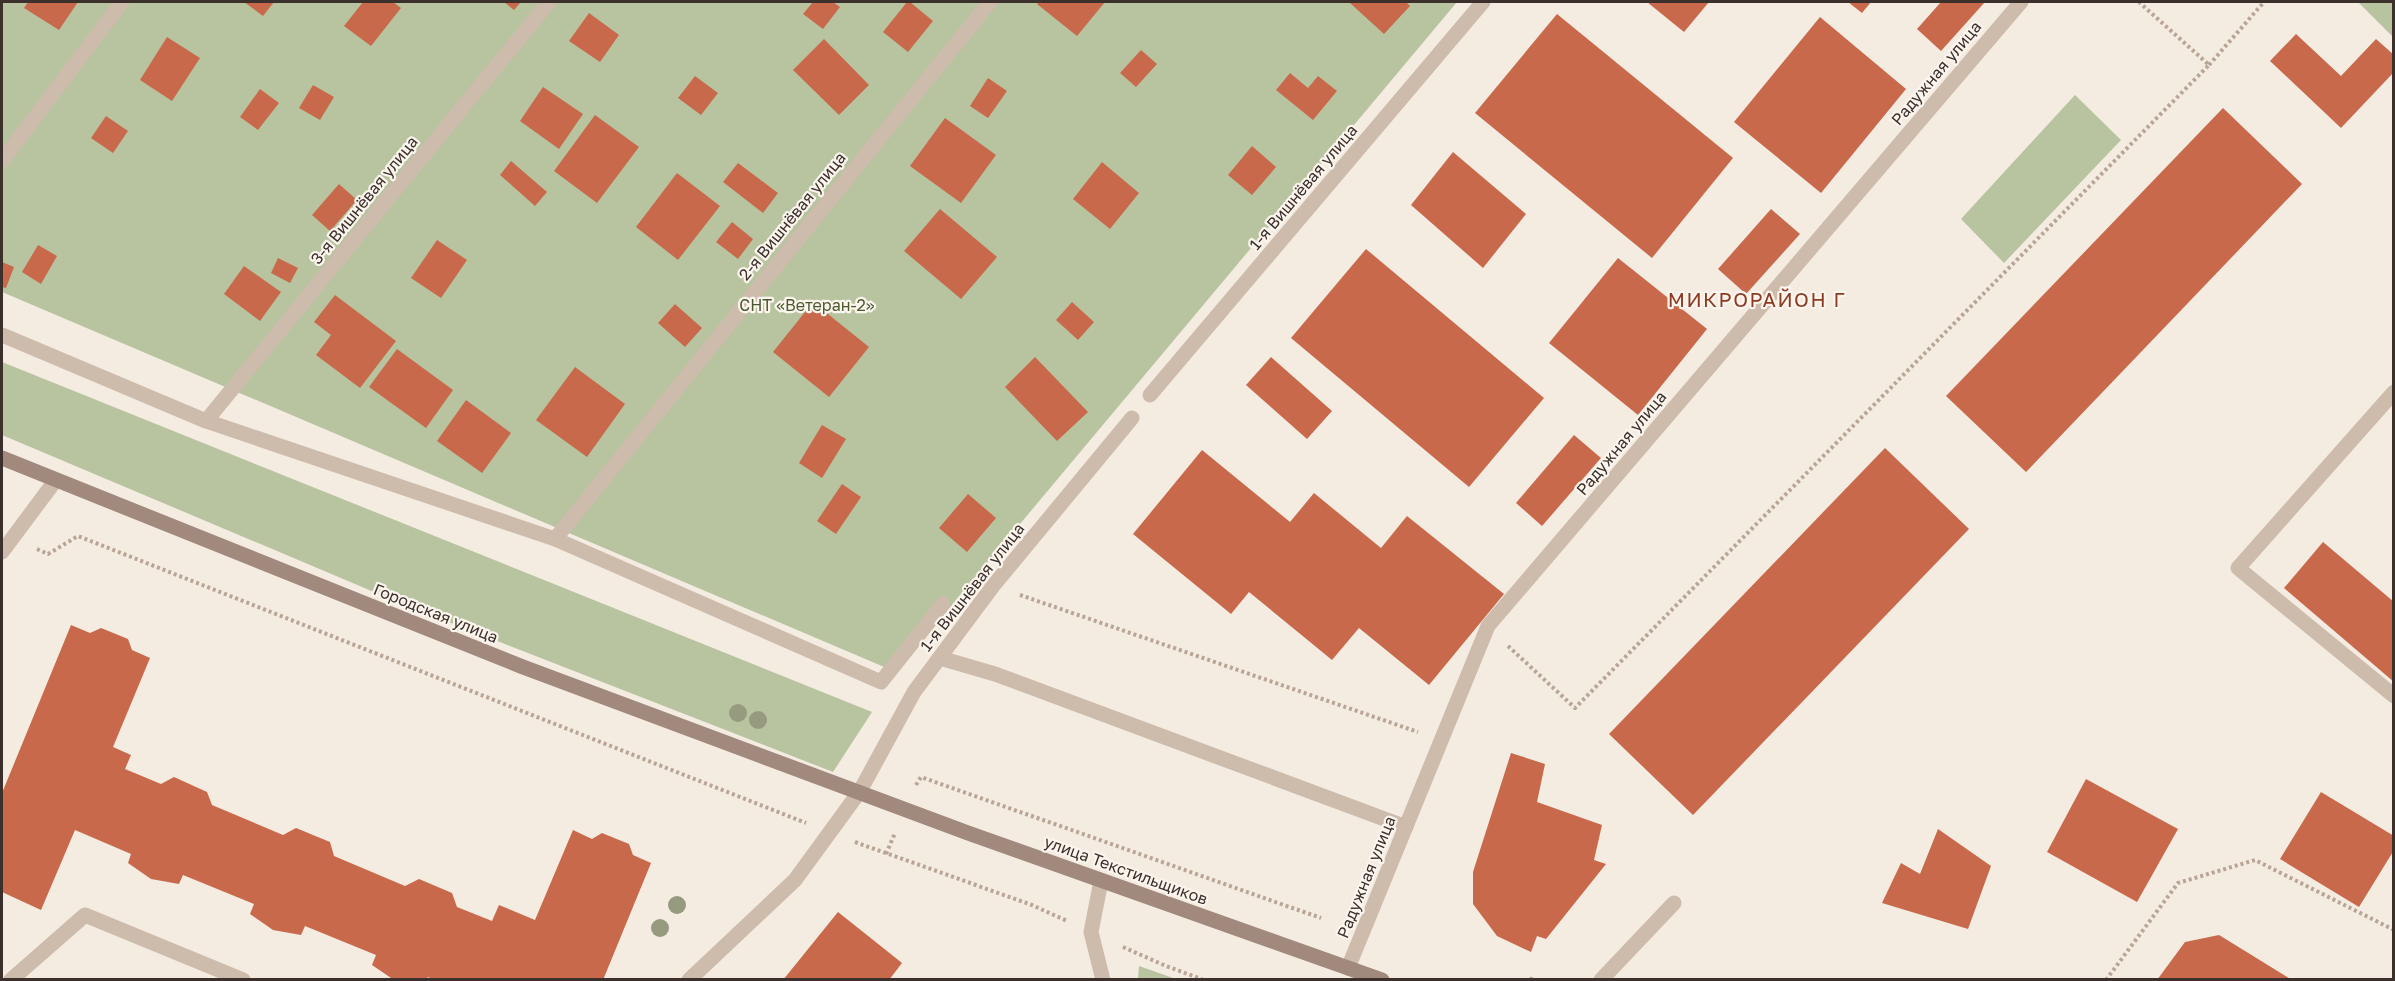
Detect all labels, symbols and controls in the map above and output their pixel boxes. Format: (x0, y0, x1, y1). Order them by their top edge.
street label: Радужная улица (1887, 17, 1985, 129)
street label: 1-я Вишнёвая улица (1245, 120, 1361, 254)
street label: 3-я Вишнёвая улица (306, 132, 422, 268)
street label: 2-я Вишнёвая улица (734, 148, 850, 284)
district label: МИКРОРАЙОН Г (1668, 287, 1846, 311)
park label: СНТ «Ветеран-2» (739, 295, 875, 315)
street label: Радужная улица (1572, 387, 1670, 499)
street label: 1-я Вишнёвая улица (916, 519, 1028, 655)
street label: Городская улица (371, 579, 501, 647)
street label: Радужная улица (1332, 813, 1400, 941)
street label: улица Текстильщиков (1042, 831, 1210, 909)

